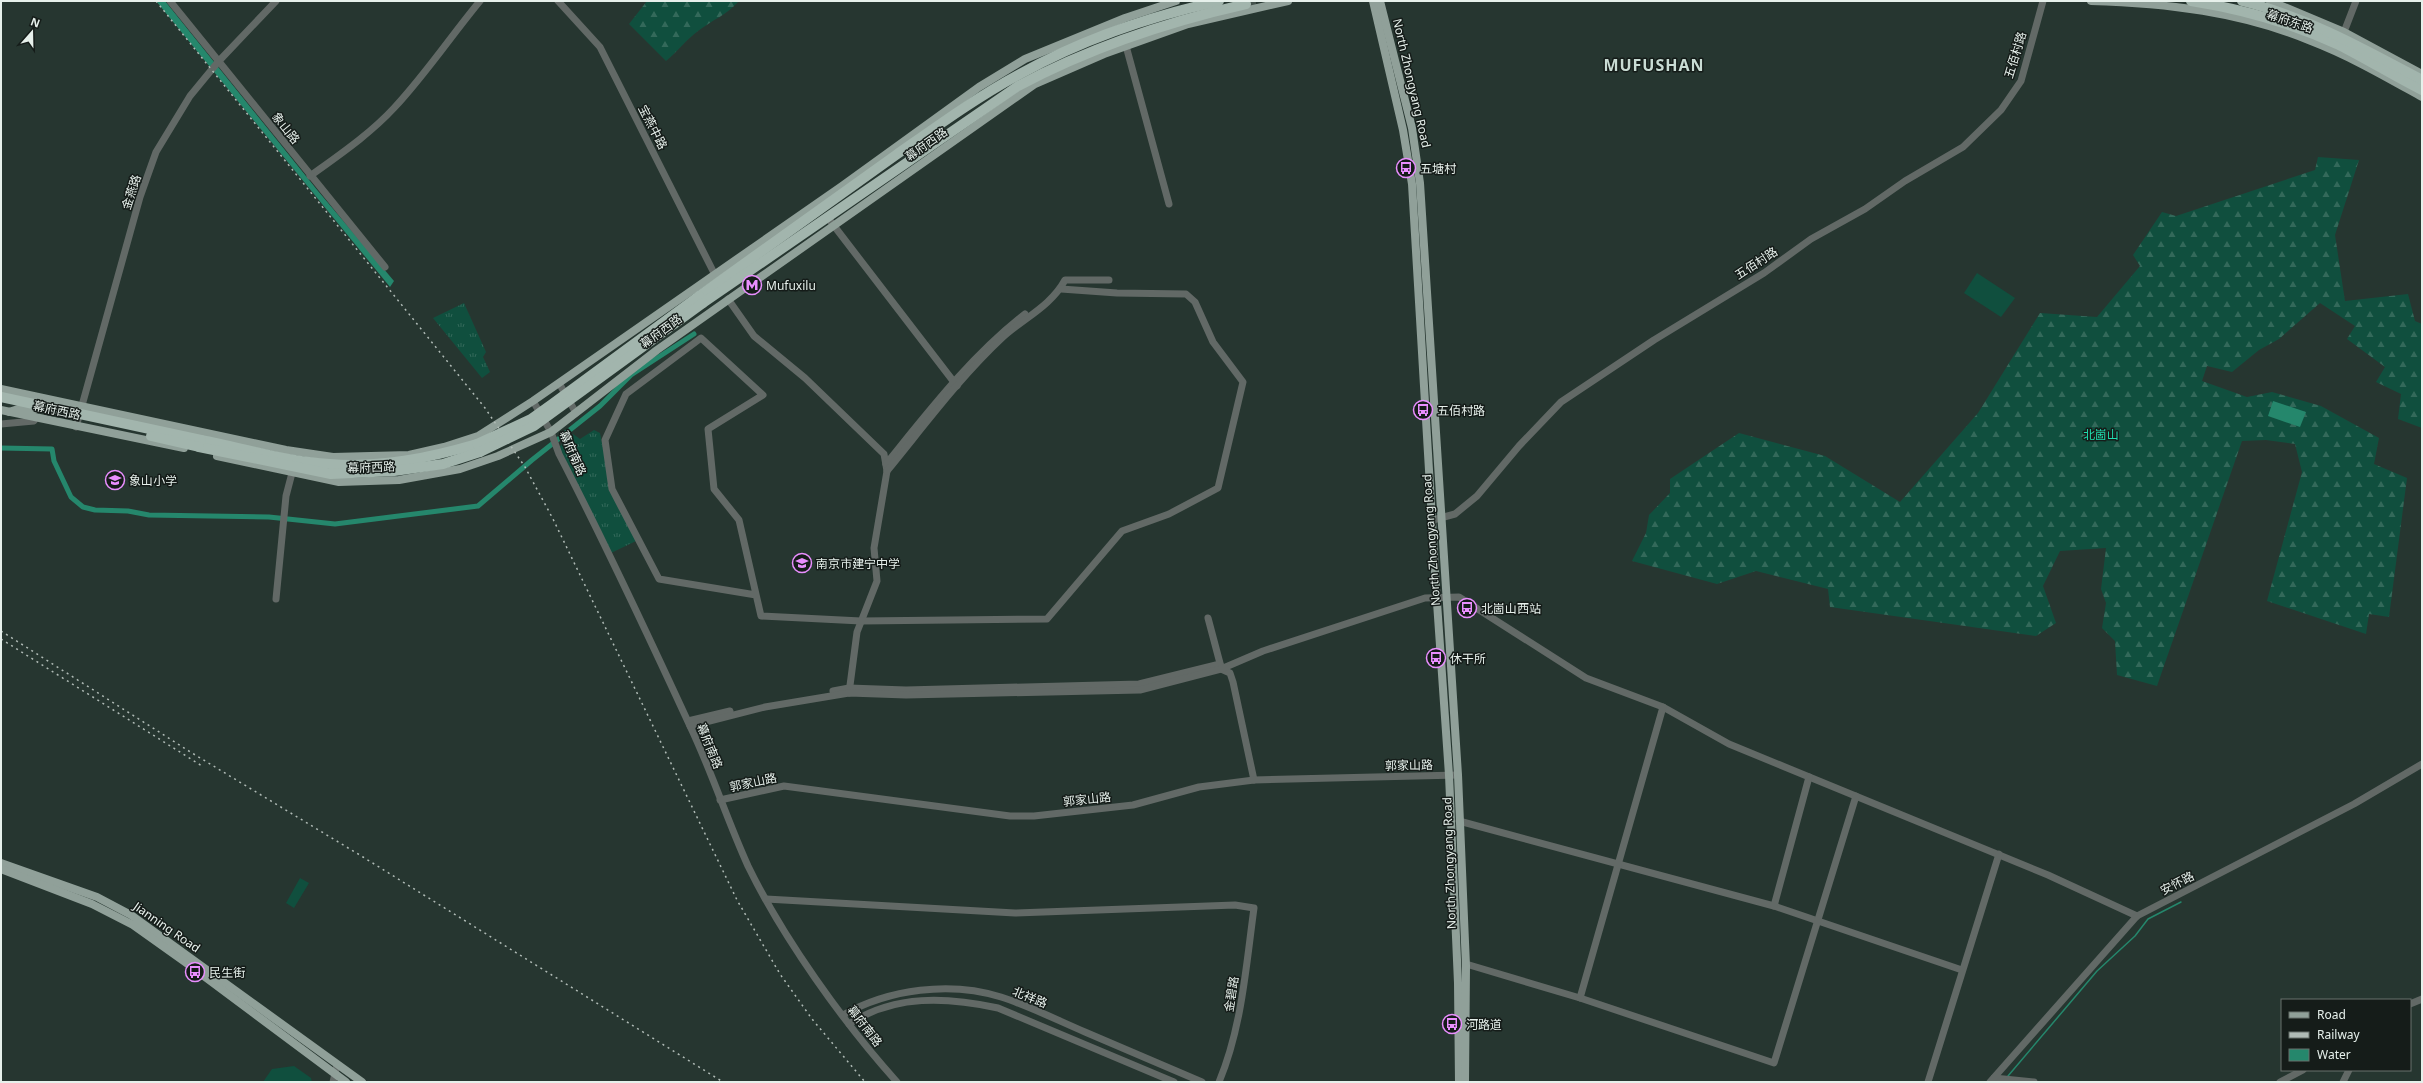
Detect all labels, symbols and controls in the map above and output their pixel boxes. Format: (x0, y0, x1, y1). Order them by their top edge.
street label: 幕府东路 (2265, 5, 2315, 37)
north arrow (12, 12, 52, 52)
text: N (29, 14, 42, 31)
street label: North Zhongyang Road (1389, 17, 1435, 149)
street label: 五佰村路 (2000, 30, 2030, 80)
district label: MUFUSHAN (1603, 54, 1705, 76)
street label: 宝燕中路 (635, 102, 671, 152)
street label: 象山路 (268, 109, 304, 147)
street label: 幕府西路 (901, 123, 951, 165)
bus stop icon: 五塘村 (1395, 157, 1417, 179)
place label: 五塘村 (1420, 160, 1457, 177)
street label: 金燕路 (117, 172, 145, 212)
street label: 五佰村路 (1731, 243, 1781, 283)
metro station icon: Mufuxilu (741, 274, 763, 296)
place label: Mufuxilu (766, 277, 816, 294)
street label: 幕府西路 (637, 310, 685, 352)
street label: 幕府西路 (32, 397, 82, 423)
bus stop icon: 五佰村路 (1412, 399, 1434, 421)
place label: 五佰村路 (1437, 402, 1485, 419)
park label: 北崮山 (2083, 426, 2119, 443)
street label: 幕府南路 (555, 428, 591, 478)
street label: 幕府西路 (347, 458, 395, 476)
school or university icon: 象山小学 (104, 469, 126, 491)
place label: 象山小学 (129, 472, 177, 489)
street label: North Zhongyang Road (1418, 473, 1444, 607)
school or university icon: 南京市建宁中学 (791, 552, 813, 574)
place label: 南京市建宁中学 (816, 555, 900, 572)
bus stop icon: 北崮山西站 (1456, 597, 1478, 619)
place label: 北崮山西站 (1481, 600, 1541, 617)
bus stop icon: 休干所 (1425, 647, 1447, 669)
place label: 休干所 (1450, 650, 1486, 667)
street label: 幕府南路 (693, 721, 727, 771)
street label: 郭家山路 (1385, 756, 1433, 774)
street label: 郭家山路 (728, 769, 778, 795)
street label: 郭家山路 (1062, 788, 1112, 810)
street label: North Zhongyang Road (1438, 797, 1460, 929)
street label: 安怀路 (2157, 867, 2197, 899)
street label: Jianning Road (129, 897, 204, 956)
bus stop icon: 民生街 (184, 961, 206, 983)
place label: 民生街 (209, 964, 245, 981)
street label: 金碧路 (1220, 975, 1242, 1013)
street label: 北祥路 (1010, 982, 1050, 1012)
legend (2281, 999, 2411, 1071)
street label: 幕府南路 (844, 1002, 886, 1050)
text: Road (2317, 1006, 2346, 1023)
bus stop icon: 河路道 (1441, 1013, 1463, 1035)
place label: 河路道 (1466, 1016, 1502, 1033)
text: Railway (2317, 1026, 2361, 1043)
text: Water (2317, 1046, 2351, 1063)

